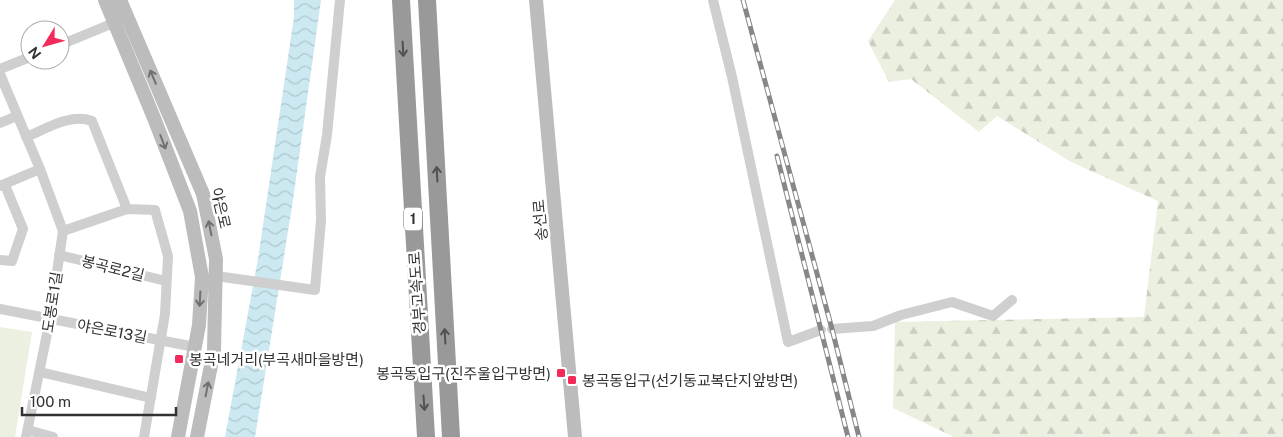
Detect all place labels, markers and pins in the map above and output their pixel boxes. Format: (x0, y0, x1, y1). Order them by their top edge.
place label: 봉곡네거리(부곡새마을방면) (189, 351, 364, 368)
marker: 봉곡네거리(부곡새마을방면) (173, 353, 185, 365)
place label: 봉곡동입구(진주울입구방면) (376, 365, 551, 382)
marker: 봉곡동입구(진주울입구방면) (555, 367, 567, 379)
place label: 봉곡동입구(선기동교복단지앞방면) (582, 372, 798, 389)
marker: 봉곡동입구(선기동교복단지앞방면) (566, 374, 578, 386)

